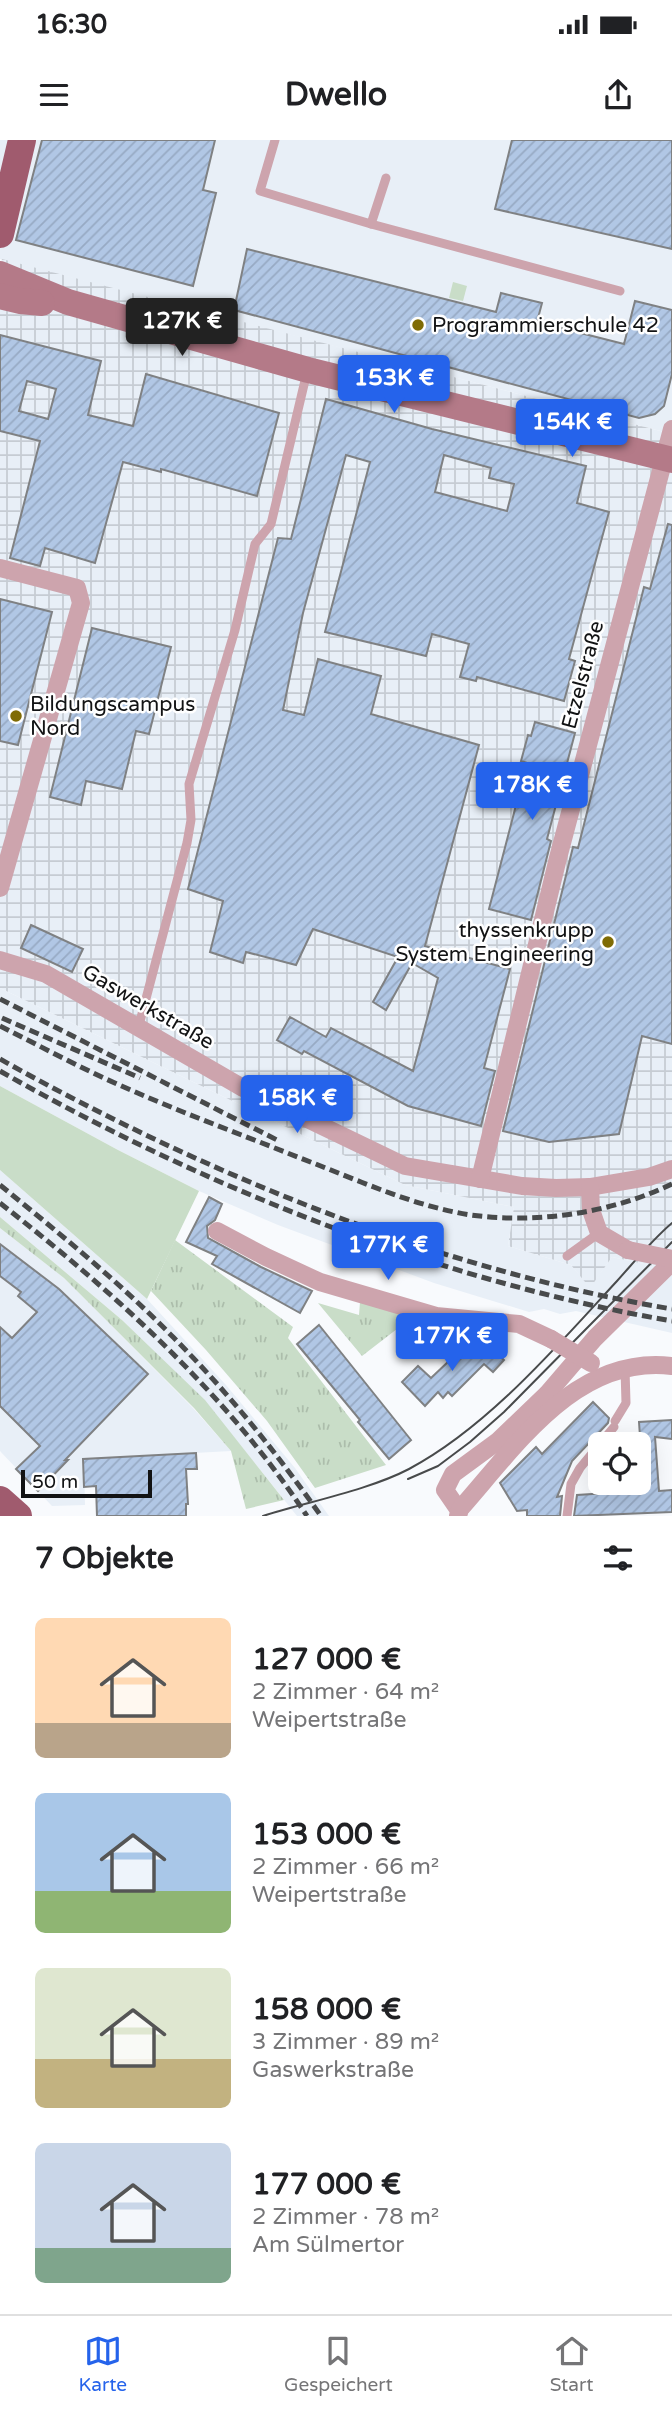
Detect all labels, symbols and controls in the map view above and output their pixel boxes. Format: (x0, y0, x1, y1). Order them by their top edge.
text: 16:30 (35, 9, 107, 40)
icon: menu (35, 76, 73, 114)
text: Dwello (285, 76, 387, 114)
icon: share (599, 76, 637, 114)
pin: 127K € (125, 298, 239, 358)
text: 127K € (142, 307, 222, 335)
place label: Programmierschule 42 (432, 313, 659, 338)
marker: Programmierschule 42 (410, 317, 426, 333)
pin: 153K € (337, 356, 451, 415)
text: 153K € (354, 364, 434, 392)
pin: 154K € (515, 400, 629, 459)
text: 154K € (532, 408, 612, 436)
street label: Etzelstraße (557, 618, 609, 732)
place label: Bildungscampus Nord (30, 692, 195, 741)
marker: Bildungscampus Nord (8, 708, 24, 724)
pin: 178K € (475, 762, 589, 822)
text: 178K € (492, 771, 572, 799)
place label: thyssenkrupp System Engineering (396, 918, 594, 967)
marker: thyssenkrupp System Engineering (600, 934, 616, 950)
street label: Gaswerkstraße (78, 959, 218, 1055)
pin: 158K € (240, 1076, 354, 1135)
text: 158K € (257, 1084, 337, 1112)
pin: 177K € (331, 1222, 445, 1282)
text: 177K € (348, 1231, 428, 1259)
pin: 177K € (395, 1314, 509, 1373)
text: 177K € (412, 1322, 492, 1350)
map controls (588, 1432, 651, 1495)
button: locate (588, 1432, 651, 1495)
scale bar (21, 1467, 152, 1499)
text: 50 m (32, 1471, 78, 1493)
icon: filters (599, 1539, 637, 1577)
text: 7 Objekte (35, 1540, 174, 1577)
text: 127 000 € (252, 1641, 401, 1678)
icon: home (91, 1646, 175, 1730)
text: 2 Zimmer · 64 m² (252, 1678, 439, 1706)
text: Weipertstraße (252, 1706, 407, 1734)
text: 153 000 € (252, 1816, 401, 1853)
icon: home (91, 1821, 175, 1905)
text: 2 Zimmer · 66 m² (252, 1853, 439, 1881)
text: Weipertstraße (252, 1881, 407, 1909)
text: 158 000 € (252, 1991, 401, 2028)
icon: home (91, 1996, 175, 2080)
text: 3 Zimmer · 89 m² (252, 2028, 439, 2056)
text: Gaswerkstraße (252, 2056, 414, 2084)
text: 177 000 € (252, 2166, 401, 2203)
icon: home (91, 2171, 175, 2255)
text: 2 Zimmer · 78 m² (252, 2203, 439, 2231)
text: Am Sülmertor (252, 2231, 404, 2259)
tab: Karte (78, 2332, 127, 2396)
tab: Gespeichert (284, 2332, 393, 2396)
tab: Start (550, 2332, 593, 2396)

